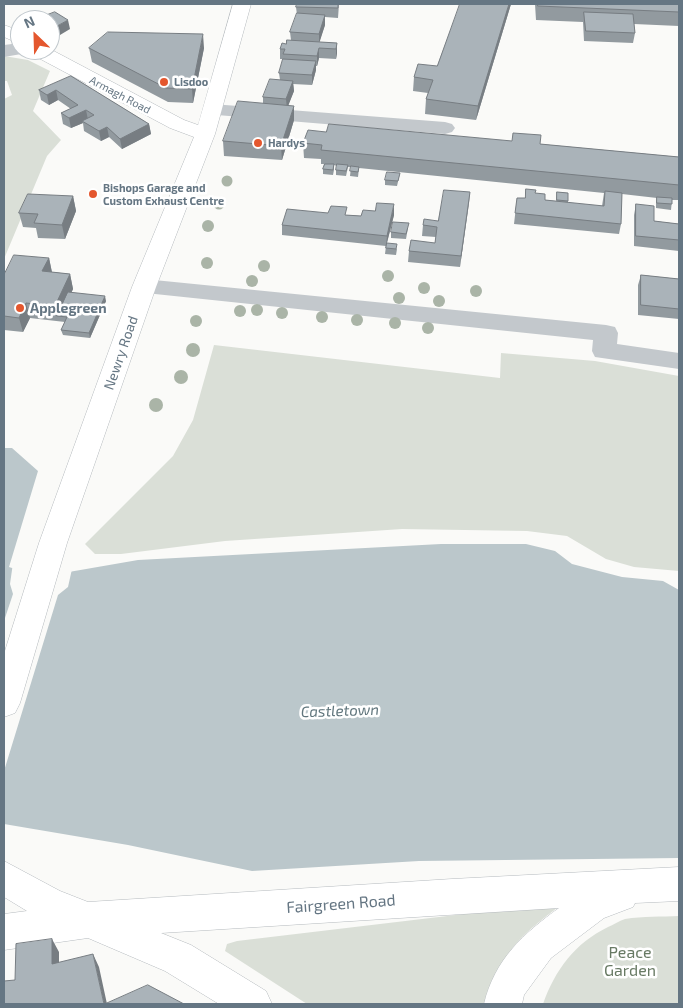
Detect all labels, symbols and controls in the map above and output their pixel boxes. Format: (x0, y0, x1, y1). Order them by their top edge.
north arrow (10, 10, 60, 60)
text: N (21, 12, 37, 32)
street label: Armagh Road (87, 73, 153, 117)
place label: Lisdoo (174, 75, 208, 89)
marker: Lisdoo (158, 76, 170, 88)
place label: Hardys (268, 136, 305, 150)
marker: Hardys (252, 137, 264, 149)
place label: Bishops Garage and Custom Exhaust Centre (103, 181, 224, 207)
marker: Bishops Garage and Custom Exhaust Centre (87, 188, 99, 200)
place label: Applegreen (30, 300, 107, 316)
marker: Applegreen (14, 302, 26, 314)
street label: Newry Road (100, 314, 142, 392)
water label: Castletown (301, 701, 379, 721)
street label: Fairgreen Road (286, 891, 396, 917)
park label: Peace Garden (604, 943, 656, 981)

